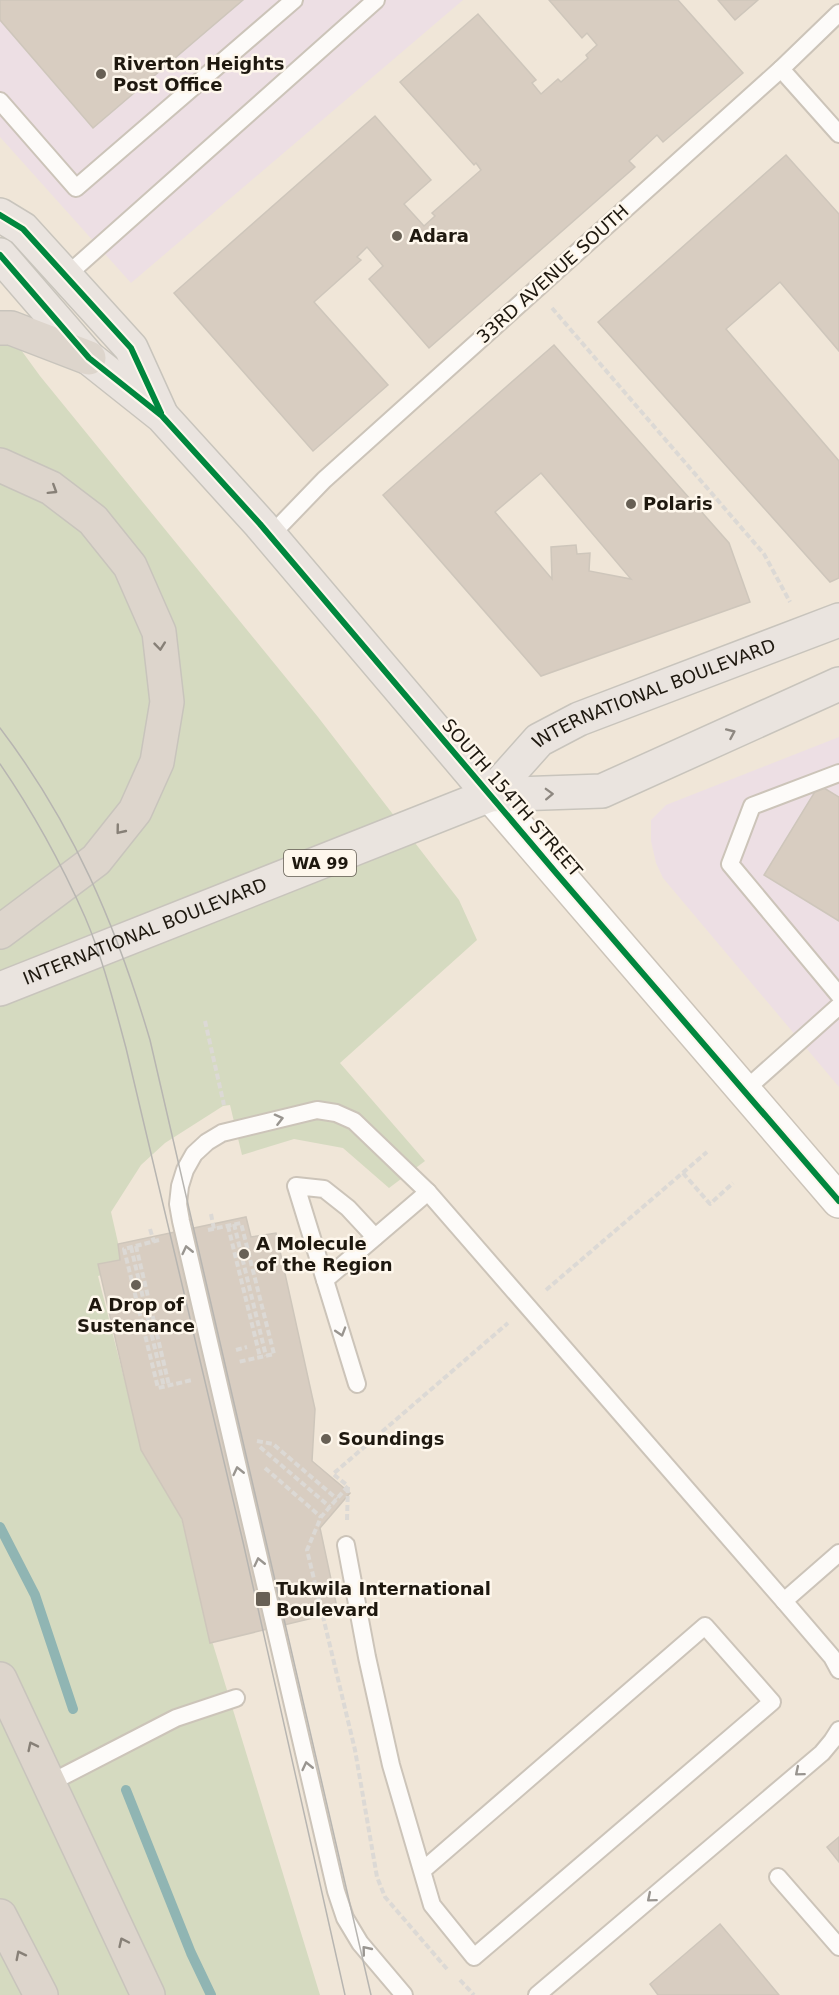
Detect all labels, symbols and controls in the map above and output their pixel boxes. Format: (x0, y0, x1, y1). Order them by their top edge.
place label: Riverton Heights Post Office (113, 53, 284, 95)
marker: Riverton Heights Post Office (94, 67, 108, 81)
street label: 33RD AVENUE SOUTH (472, 200, 633, 347)
place label: Adara (409, 225, 469, 246)
marker: Adara (390, 229, 404, 243)
one-way arrow (47, 483, 57, 495)
place label: Polaris (643, 493, 713, 514)
marker: Polaris (624, 497, 638, 511)
street label: INTERNATIONAL BOULEVARD (527, 634, 778, 751)
one-way arrow (153, 641, 166, 650)
street label: SOUTH 154TH STREET (438, 714, 587, 882)
one-way arrow (724, 728, 735, 740)
one-way arrow (544, 787, 553, 800)
one-way arrow (117, 823, 128, 834)
road number: WA 99 (284, 850, 356, 876)
street label: INTERNATIONAL BOULEVARD (20, 873, 270, 989)
one-way arrow (274, 1113, 284, 1126)
place label: A Molecule of the Region (256, 1233, 393, 1275)
one-way arrow (182, 1246, 195, 1256)
marker: A Molecule of the Region (237, 1247, 251, 1261)
marker: A Drop of Sustenance (129, 1278, 143, 1292)
place label: A Drop of Sustenance (77, 1294, 195, 1336)
one-way arrow (334, 1326, 346, 1337)
place label: Soundings (338, 1428, 444, 1449)
marker: Soundings (319, 1432, 333, 1446)
one-way arrow (233, 1466, 246, 1476)
one-way arrow (254, 1557, 267, 1567)
place label: Tukwila International Boulevard (276, 1578, 491, 1620)
marker: Tukwila International Boulevard (254, 1590, 272, 1608)
one-way arrow (28, 1742, 40, 1753)
one-way arrow (301, 1762, 314, 1772)
one-way arrow (795, 1765, 806, 1776)
one-way arrow (647, 1891, 658, 1902)
one-way arrow (119, 1937, 131, 1948)
one-way arrow (363, 1946, 374, 1957)
one-way arrow (16, 1951, 28, 1962)

